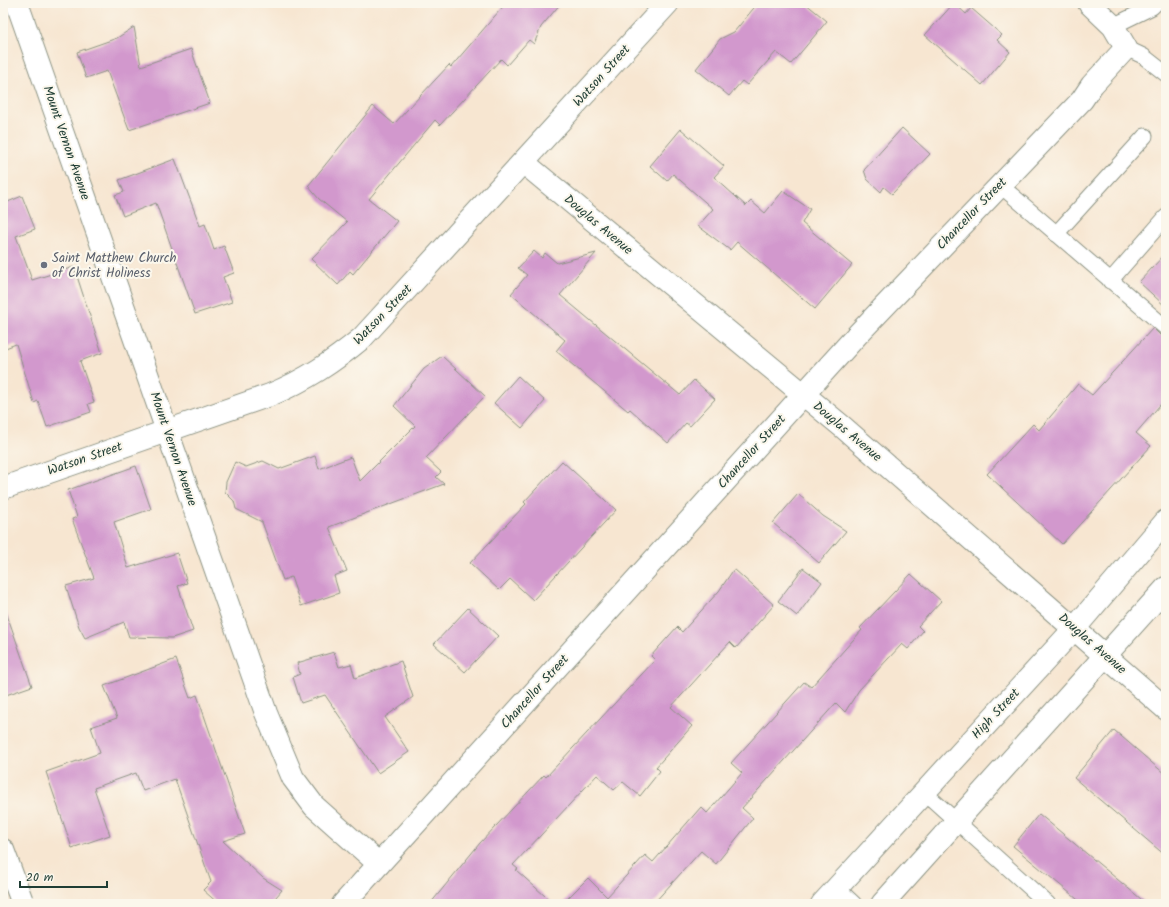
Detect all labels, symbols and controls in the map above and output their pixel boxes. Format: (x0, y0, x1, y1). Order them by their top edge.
street label: Watson Street (568, 39, 636, 112)
street label: Mount Vernon Avenue (37, 83, 95, 203)
street label: Chancellor Street (932, 172, 1013, 255)
street label: Douglas Avenue (559, 190, 637, 260)
place label: Saint Matthew Church of Christ Holiness (52, 248, 177, 284)
marker: Saint Matthew Church of Christ Holiness (39, 260, 49, 270)
street label: Watson Street (348, 279, 418, 350)
street label: Mount Vernon Avenue (144, 389, 202, 509)
street label: Douglas Avenue (808, 397, 886, 467)
street label: Chancellor Street (713, 409, 792, 494)
street label: Watson Street (45, 436, 126, 482)
street label: Douglas Avenue (1053, 608, 1131, 680)
street label: Chancellor Street (496, 649, 575, 734)
street label: High Street (967, 683, 1026, 744)
scale bar (20, 863, 107, 889)
text: 20 m (26, 868, 54, 887)

